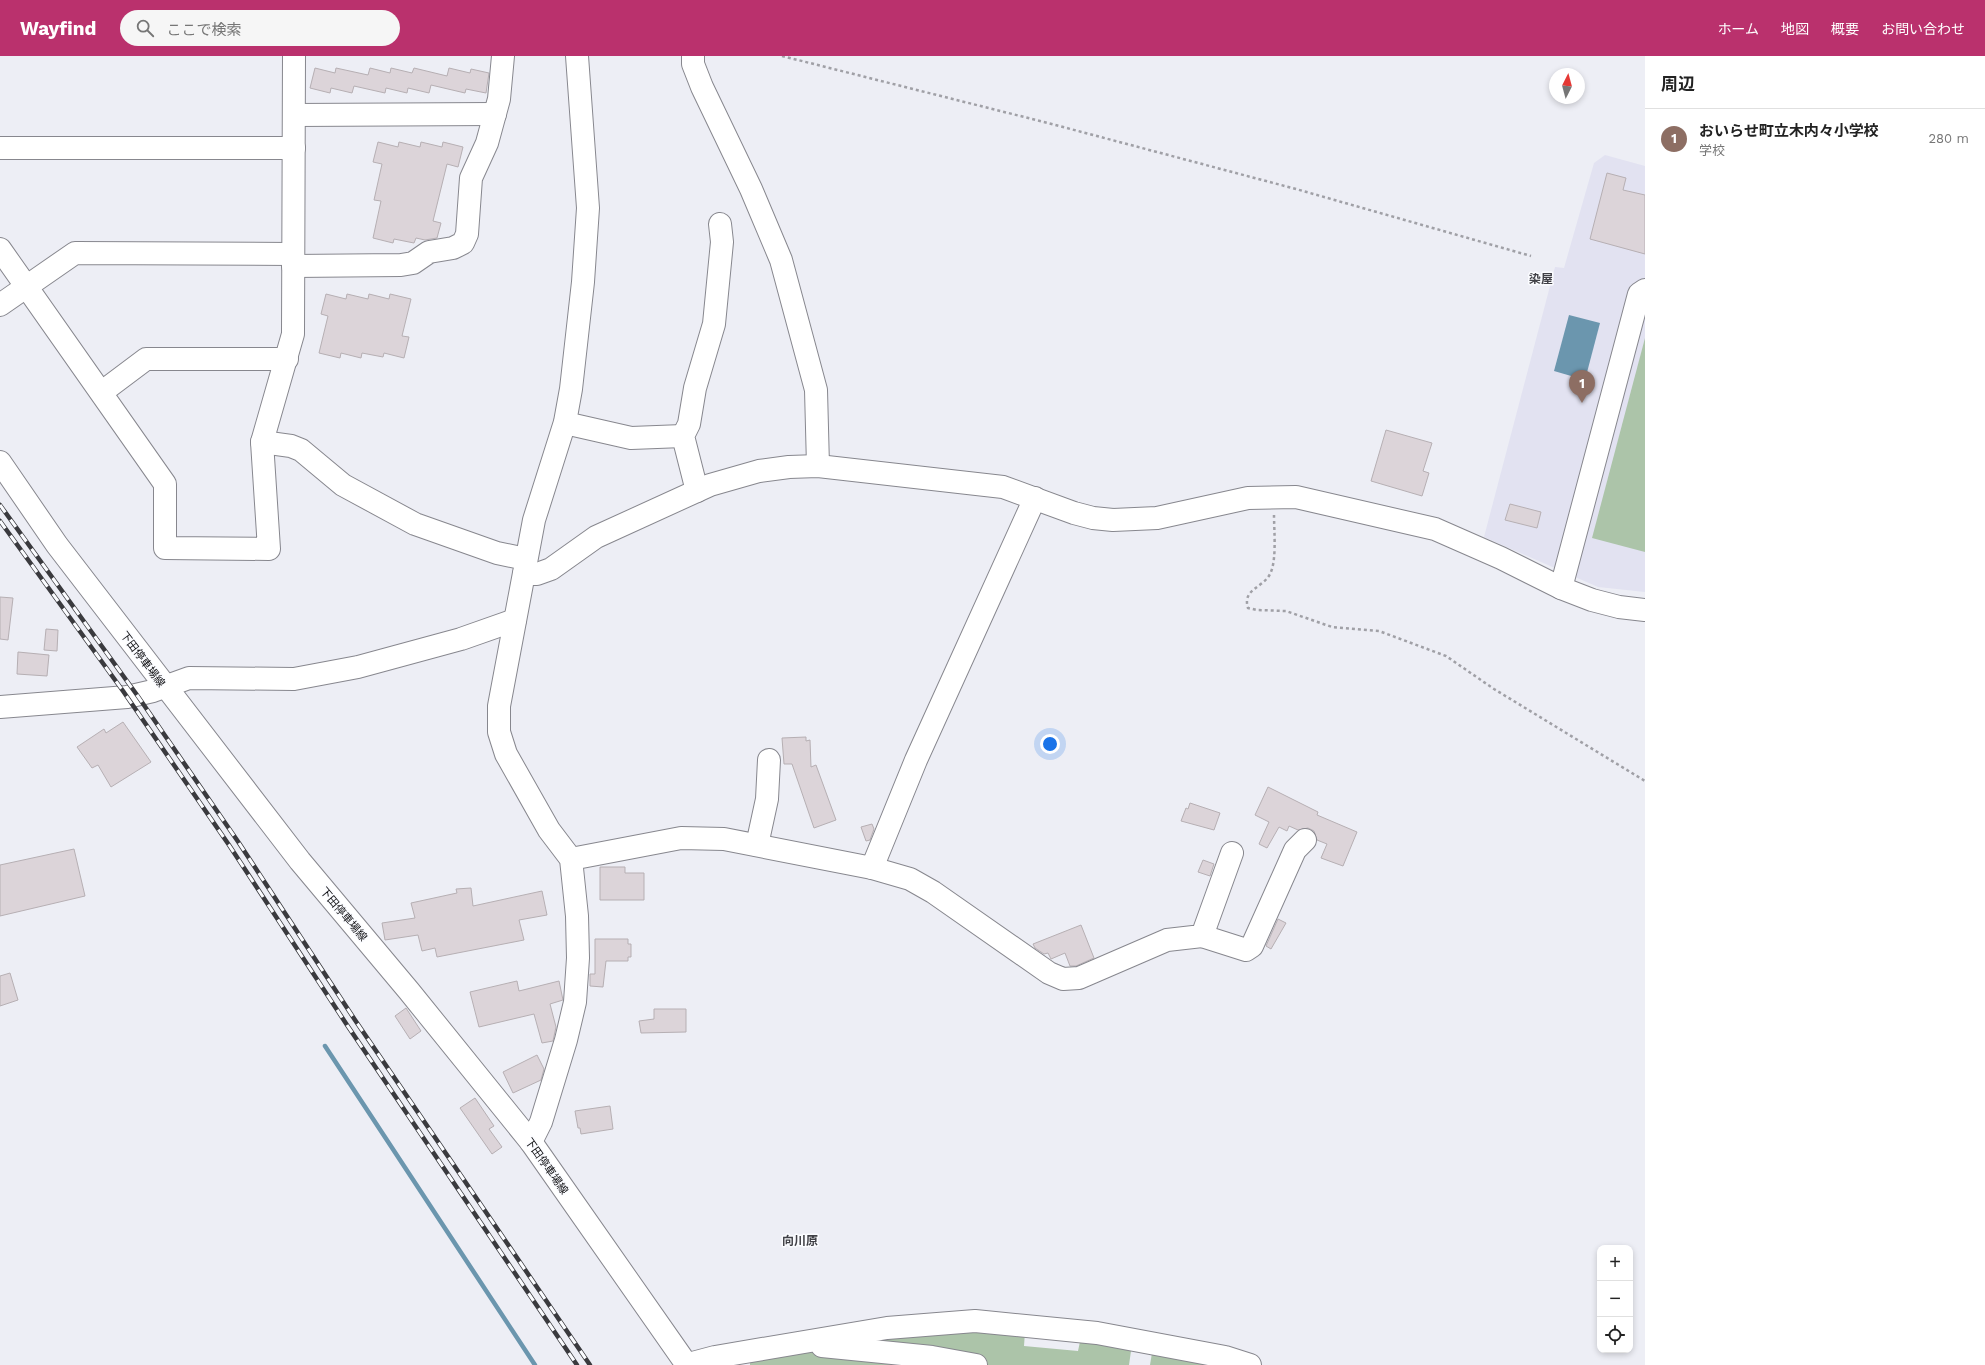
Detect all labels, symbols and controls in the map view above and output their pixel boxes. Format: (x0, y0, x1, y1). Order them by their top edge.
search box (120, 10, 400, 46)
text: Wayfind (20, 17, 96, 40)
icon: search (134, 17, 156, 39)
text: ここで検索 (166, 21, 241, 39)
text: ホーム (1717, 21, 1759, 37)
text: 地図 (1781, 21, 1809, 37)
text: 概要 (1831, 21, 1859, 37)
text: お問い合わせ (1881, 21, 1965, 37)
north arrow (1549, 68, 1585, 104)
text: 周辺 (1661, 74, 1695, 94)
text: おいらせ町立木内々小学校 (1699, 122, 1879, 140)
text: 1 (1671, 131, 1677, 146)
text: 280 m (1929, 131, 1969, 146)
text: 学校 (1699, 143, 1725, 158)
district label: 染屋 (1529, 272, 1553, 286)
pin: 1 (1569, 370, 1595, 403)
street label: 下田停車場線 (118, 629, 168, 690)
your location (1040, 734, 1060, 754)
street label: 下田停車場線 (317, 885, 370, 944)
street label: 下田停車場線 (522, 1136, 571, 1197)
district label: 向川原 (782, 1234, 818, 1248)
map controls (1597, 1245, 1633, 1353)
button: + (1597, 1245, 1633, 1281)
button: − (1597, 1281, 1633, 1317)
button: locate (1597, 1317, 1633, 1353)

